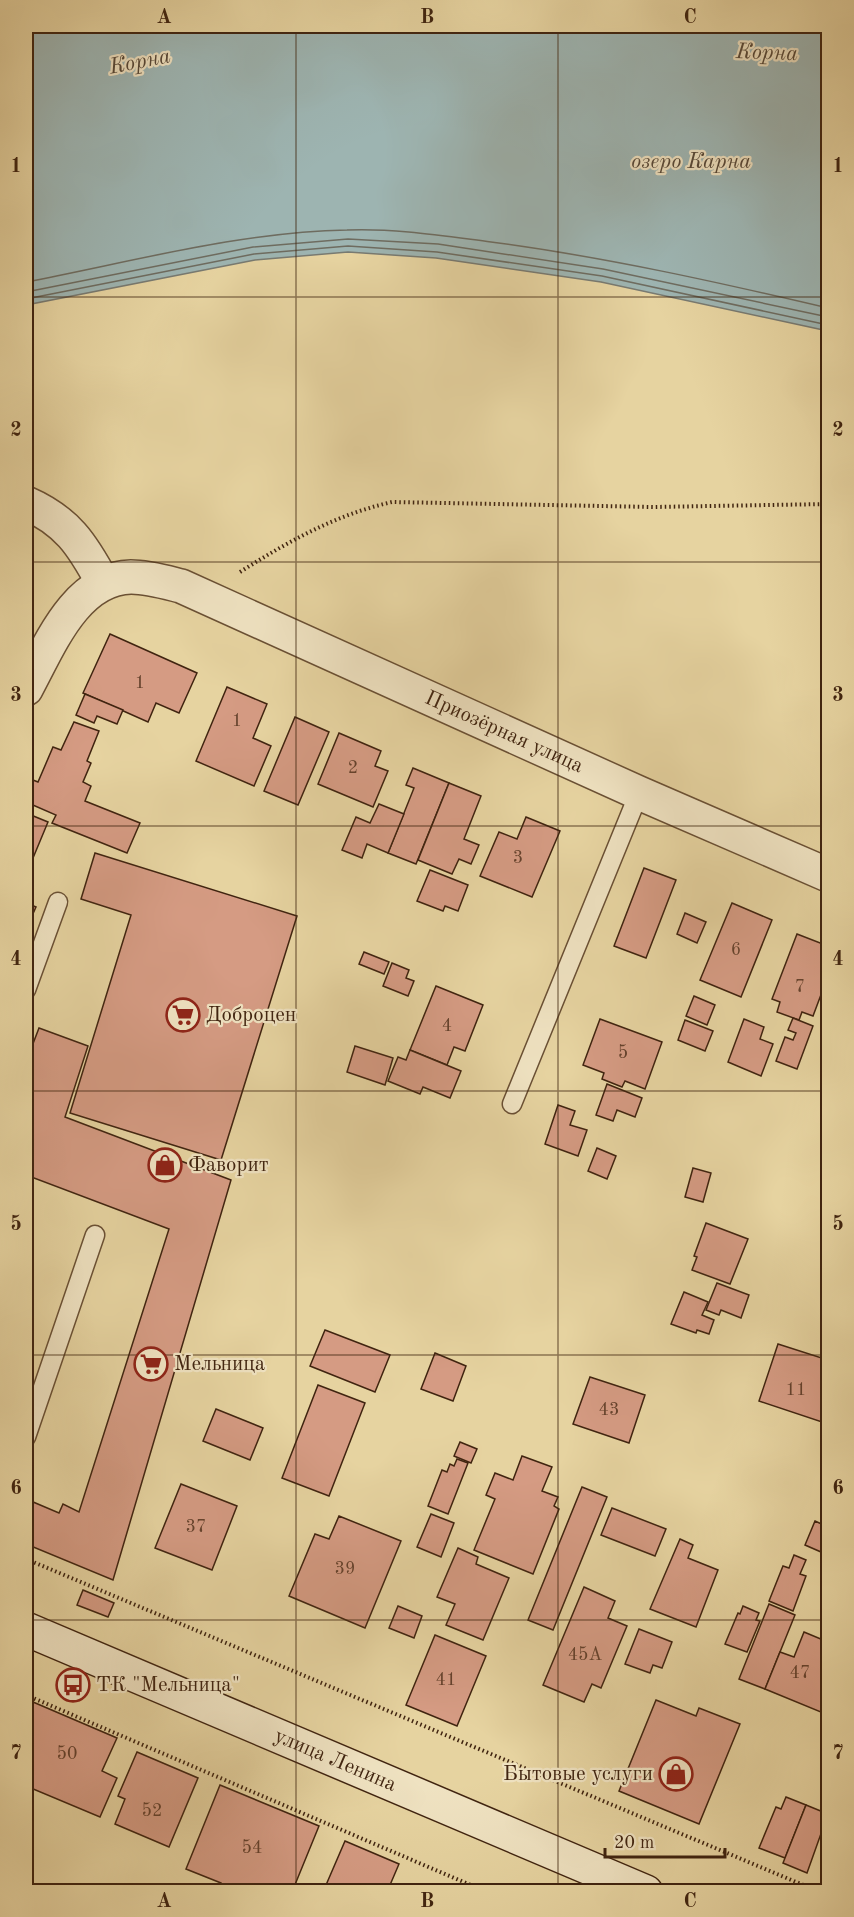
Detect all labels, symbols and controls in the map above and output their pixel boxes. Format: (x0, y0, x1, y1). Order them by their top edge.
text: A (156, 8, 172, 28)
text: B (420, 8, 434, 28)
text: C (683, 8, 697, 28)
water label: Корна (735, 41, 798, 65)
water label: Корна (107, 45, 173, 79)
water label: озеро Карна (631, 151, 751, 173)
text: 1 (10, 157, 22, 177)
text: 1 (832, 157, 844, 177)
text: 2 (10, 421, 22, 441)
text: 2 (832, 421, 844, 441)
house number: 1 (135, 674, 145, 692)
text: 3 (10, 686, 22, 706)
text: 3 (832, 686, 844, 706)
street label: Приозёрная улица (422, 687, 587, 777)
house number: 1 (232, 712, 242, 730)
house number: 2 (348, 759, 358, 777)
house number: 3 (513, 849, 523, 867)
house number: 6 (731, 941, 741, 959)
text: 4 (10, 950, 22, 970)
text: 4 (832, 950, 844, 970)
house number: 7 (795, 978, 805, 996)
supermarket icon: Доброцен (165, 997, 201, 1033)
place label: Доброцен (206, 1005, 296, 1026)
house number: 4 (442, 1017, 452, 1035)
house number: 5 (618, 1044, 628, 1062)
shop icon: Фаворит (147, 1147, 183, 1183)
place label: Фаворит (188, 1155, 269, 1176)
text: 5 (10, 1214, 22, 1235)
text: 5 (832, 1214, 844, 1235)
supermarket icon: Мельница (133, 1346, 169, 1382)
place label: Мельница (174, 1354, 265, 1375)
house number: 11 (786, 1381, 806, 1399)
house number: 43 (599, 1401, 619, 1419)
text: 6 (10, 1479, 22, 1499)
text: 6 (832, 1479, 844, 1499)
house number: 37 (186, 1518, 206, 1536)
house number: 39 (335, 1560, 355, 1578)
house number: 45А (568, 1646, 603, 1664)
house number: 47 (790, 1664, 810, 1682)
bus stop icon: ТК "Мельница" (55, 1667, 91, 1703)
house number: 41 (436, 1671, 456, 1689)
place label: ТК "Мельница" (96, 1675, 240, 1696)
street label: улица Ленина (271, 1725, 399, 1795)
text: 7 (10, 1744, 22, 1764)
text: 7 (832, 1744, 844, 1764)
house number: 50 (57, 1745, 77, 1763)
shop icon: Бытовые услуги (658, 1756, 694, 1792)
place label: Бытовые услуги (503, 1764, 653, 1785)
house number: 52 (142, 1802, 162, 1820)
scale bar (605, 1821, 725, 1859)
text: 20 m (614, 1834, 654, 1852)
house number: 54 (242, 1839, 262, 1857)
text: A (156, 1892, 172, 1912)
text: B (420, 1892, 434, 1912)
text: C (683, 1892, 697, 1912)

